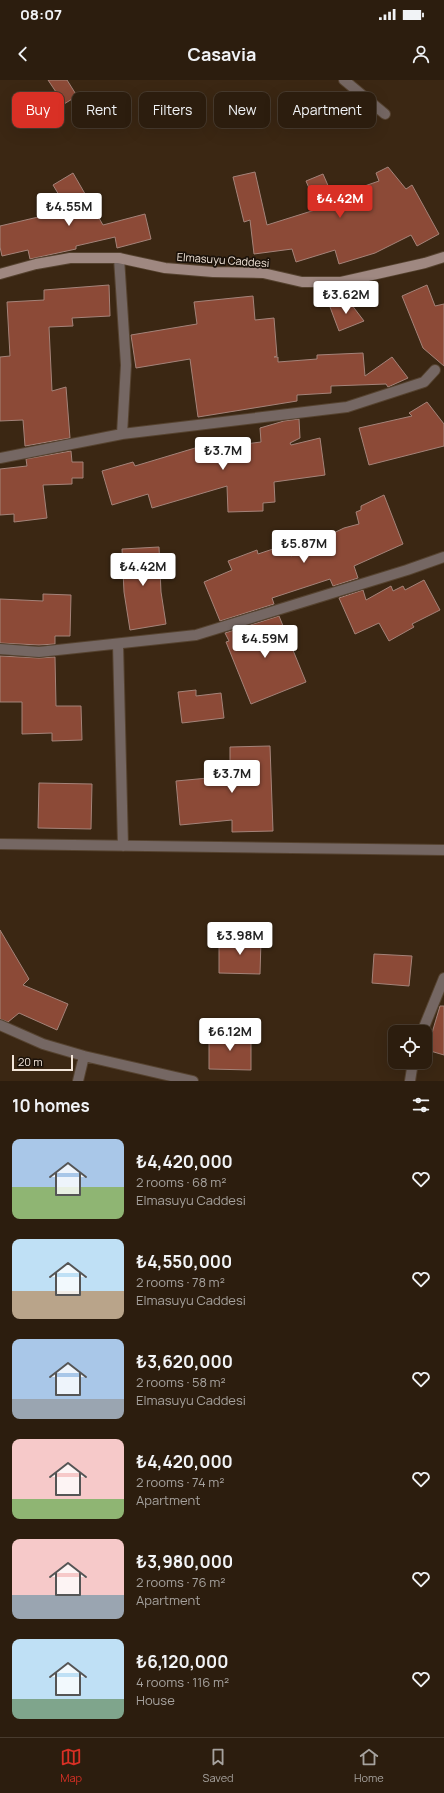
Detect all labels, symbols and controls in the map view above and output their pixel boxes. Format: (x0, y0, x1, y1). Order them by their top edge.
text: 08:07 (20, 4, 62, 25)
text: Casavia (188, 42, 256, 66)
icon: back (12, 43, 34, 65)
icon: person (410, 43, 432, 65)
chip: Buy (12, 92, 64, 128)
chip: Rent (72, 92, 131, 128)
chip: Filters (139, 92, 206, 128)
chip: New (214, 92, 270, 128)
chip: Apartment (278, 92, 376, 128)
pin: ₺4.42M (307, 185, 373, 219)
text: ₺4.42M (317, 189, 363, 207)
pin: ₺4.55M (36, 193, 102, 227)
text: ₺4.55M (46, 197, 92, 215)
street label: Elmasuyu Caddesi (176, 249, 270, 270)
pin: ₺3.62M (313, 281, 379, 315)
text: ₺3.62M (322, 285, 370, 303)
pin: ₺3.7M (195, 437, 251, 471)
text: ₺3.7M (204, 441, 242, 459)
pin: ₺5.87M (271, 530, 337, 564)
text: ₺5.87M (281, 534, 327, 552)
pin: ₺4.42M (110, 553, 176, 587)
text: ₺4.42M (120, 557, 166, 575)
pin: ₺4.59M (232, 625, 298, 659)
text: ₺4.59M (242, 629, 289, 647)
pin: ₺3.7M (204, 760, 260, 794)
text: ₺3.7M (213, 764, 251, 782)
pin: ₺3.98M (207, 922, 273, 956)
text: ₺3.98M (216, 926, 264, 944)
pin: ₺6.12M (197, 1018, 263, 1052)
text: ₺6.12M (208, 1022, 252, 1040)
map controls (388, 1025, 432, 1069)
button: locate (388, 1025, 432, 1069)
scale bar (12, 1053, 73, 1072)
text: 20 m (18, 1054, 43, 1069)
text: 10 homes (12, 1094, 90, 1117)
icon: filters (410, 1094, 432, 1116)
text: ₺4,420,000 (136, 1150, 233, 1173)
icon: home (44, 1155, 92, 1203)
icon: heart (410, 1168, 432, 1190)
text: 2 rooms · 68 m² (136, 1173, 226, 1191)
text: Elmasuyu Caddesi (136, 1191, 246, 1209)
text: ₺4,550,000 (136, 1250, 232, 1273)
icon: home (44, 1255, 92, 1303)
icon: heart (410, 1268, 432, 1290)
text: 2 rooms · 78 m² (136, 1273, 225, 1291)
text: Elmasuyu Caddesi (136, 1291, 246, 1309)
text: ₺3,620,000 (136, 1350, 233, 1373)
icon: home (44, 1355, 92, 1403)
icon: heart (410, 1368, 432, 1390)
text: 2 rooms · 58 m² (136, 1373, 226, 1391)
text: Elmasuyu Caddesi (136, 1391, 246, 1409)
text: ₺4,420,000 (136, 1450, 233, 1473)
icon: home (44, 1455, 92, 1503)
icon: heart (410, 1468, 432, 1490)
text: 2 rooms · 74 m² (136, 1473, 224, 1491)
text: Apartment (136, 1491, 200, 1509)
text: ₺3,980,000 (136, 1550, 233, 1573)
icon: home (44, 1555, 92, 1603)
icon: heart (410, 1568, 432, 1590)
text: 2 rooms · 76 m² (136, 1573, 225, 1591)
text: Apartment (136, 1591, 200, 1609)
text: ₺6,120,000 (136, 1650, 228, 1673)
icon: home (44, 1655, 92, 1703)
icon: heart (410, 1668, 432, 1690)
text: 4 rooms · 116 m² (136, 1673, 229, 1691)
text: House (136, 1691, 175, 1709)
tab: Map (60, 1746, 82, 1785)
tab: Saved (203, 1746, 234, 1785)
tab: Home (354, 1746, 384, 1785)

